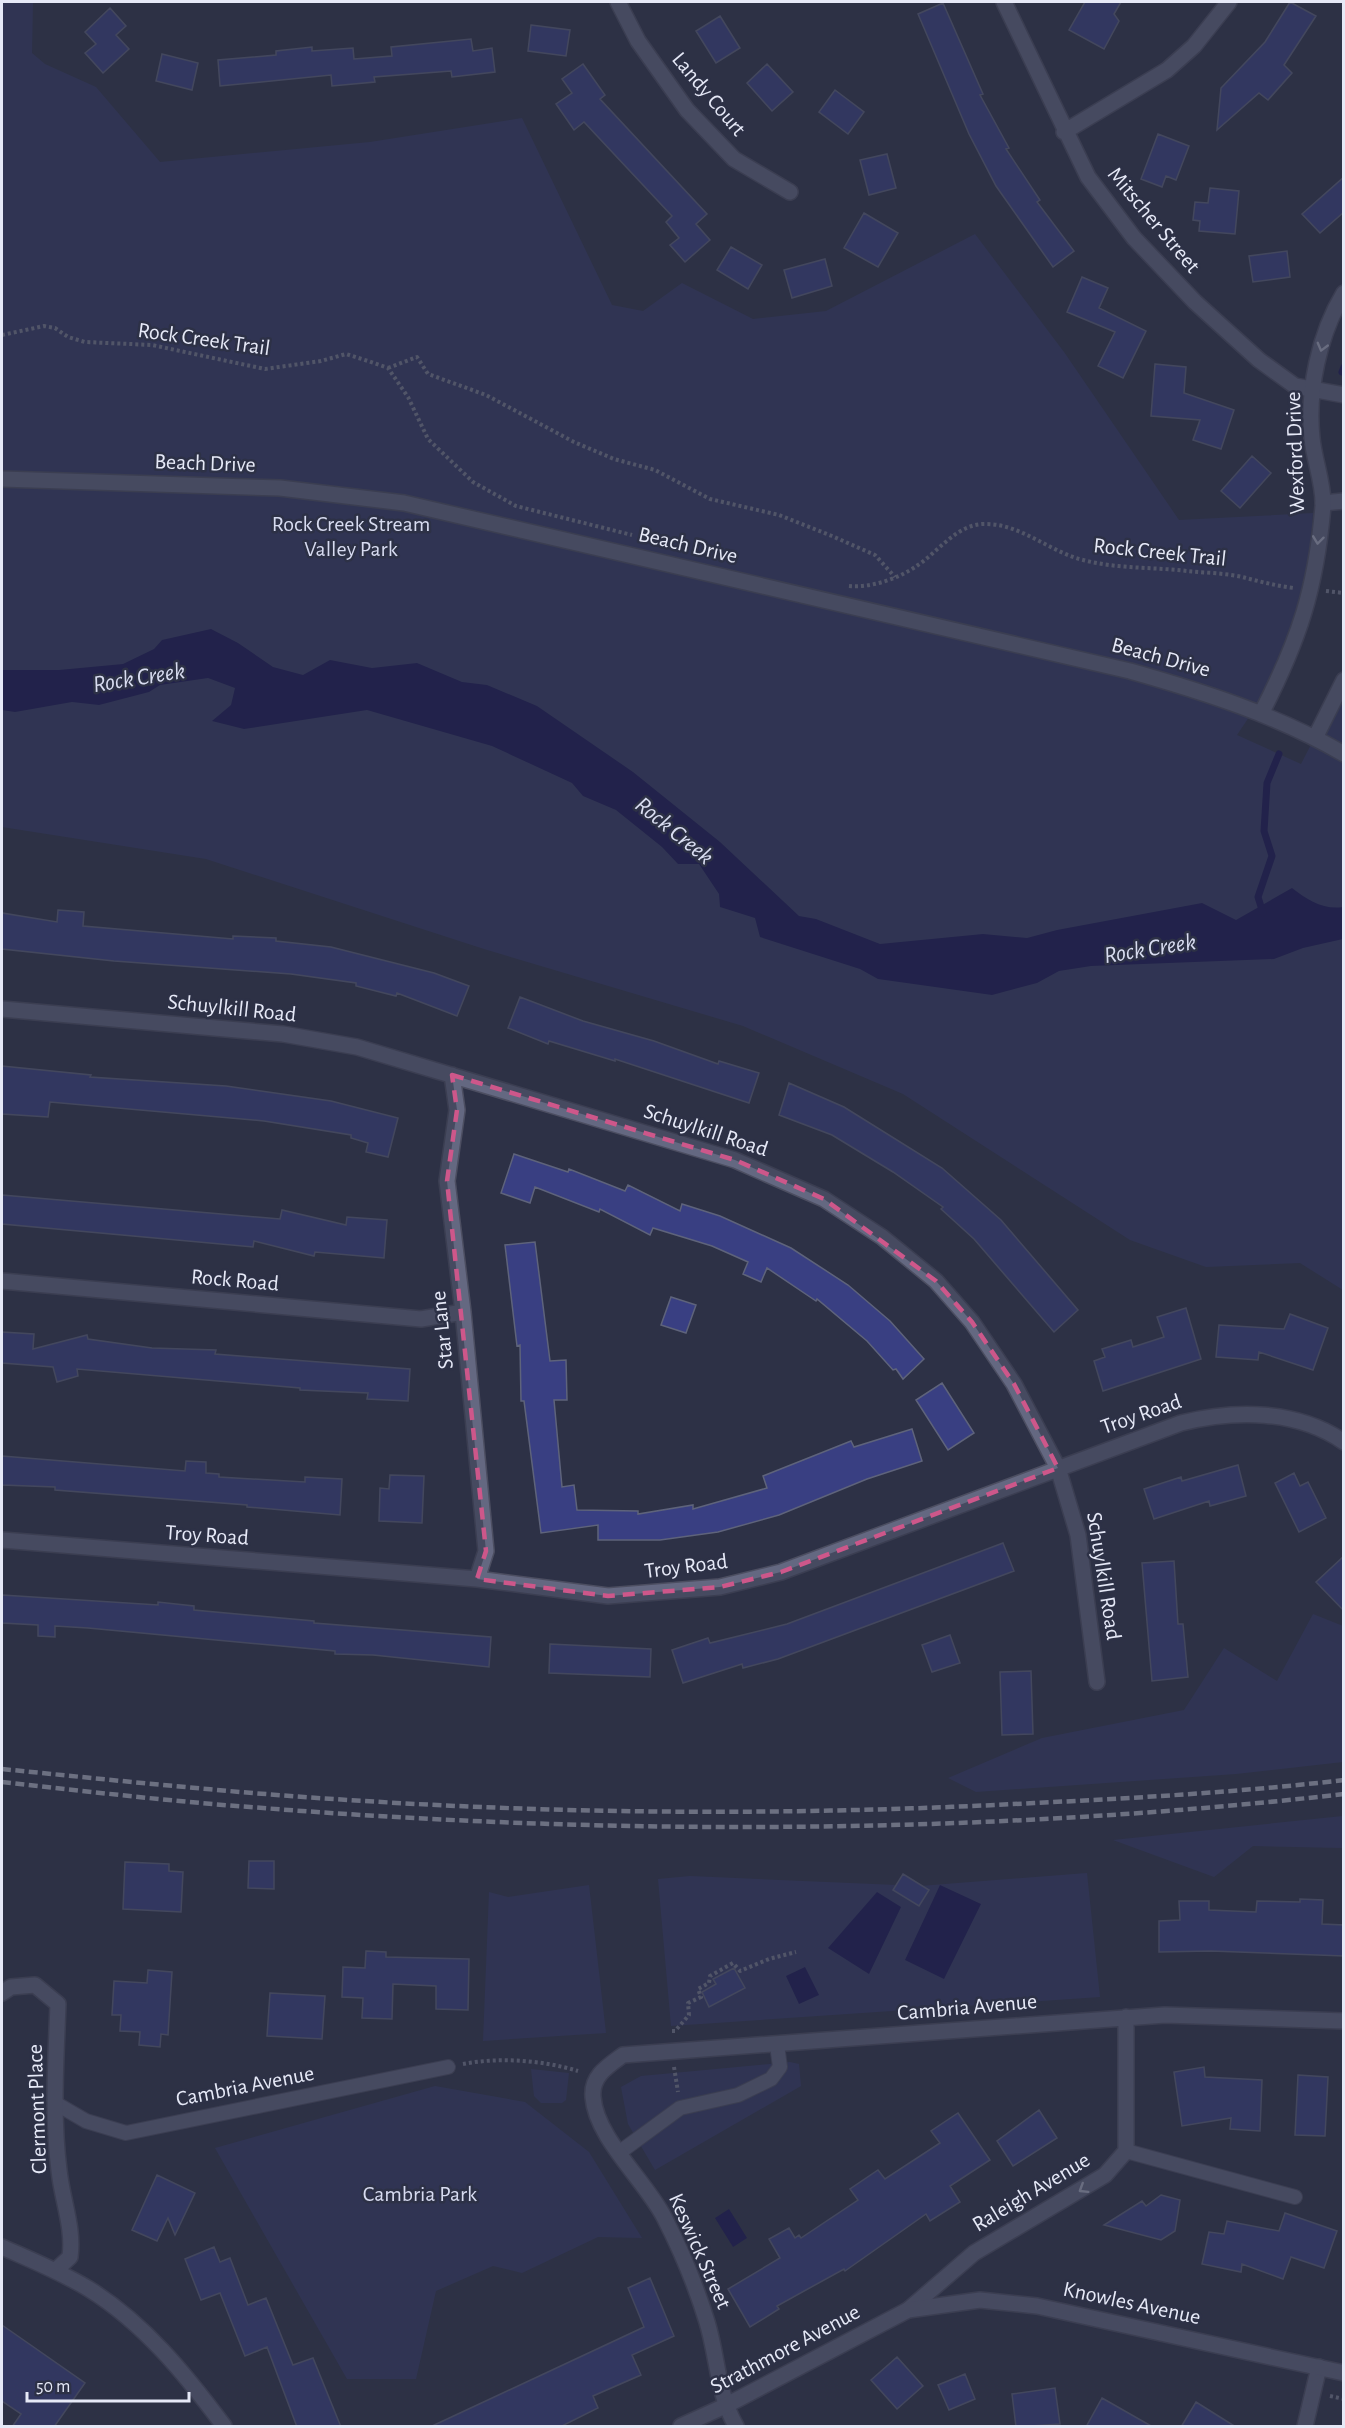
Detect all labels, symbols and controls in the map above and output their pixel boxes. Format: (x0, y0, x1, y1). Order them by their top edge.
street label: Landy Court (668, 48, 750, 140)
street label: Mitscher Street (1104, 163, 1204, 277)
street label: Rock Creek Trail (136, 319, 272, 359)
one-way arrow (1317, 342, 1330, 352)
street label: Wexford Drive (1282, 391, 1308, 515)
street label: Beach Drive (154, 450, 256, 476)
park label: Rock Creek Stream Valley Park (272, 513, 430, 560)
street label: Beach Drive (636, 523, 740, 567)
street label: Rock Creek Trail (1092, 534, 1228, 570)
one-way arrow (1313, 535, 1325, 544)
street label: Beach Drive (1109, 633, 1213, 681)
water label: Rock Creek (91, 659, 187, 697)
water label: Rock Creek (630, 792, 718, 870)
water label: Rock Creek (1102, 930, 1198, 968)
street label: Schuylkill Road (167, 990, 297, 1026)
street label: Schuylkill Road (641, 1100, 771, 1160)
street label: Rock Road (190, 1265, 280, 1295)
street label: Star Lane (427, 1290, 457, 1370)
street label: Troy Road (1098, 1390, 1184, 1438)
street label: Schuylkill Road (1083, 1510, 1125, 1642)
street label: Troy Road (164, 1521, 250, 1549)
street label: Troy Road (643, 1550, 729, 1582)
street label: Cambria Avenue (896, 1990, 1038, 2024)
street label: Clermont Place (24, 2044, 50, 2174)
street label: Cambria Avenue (174, 2062, 316, 2110)
street label: Raleigh Avenue (968, 2148, 1094, 2236)
one-way arrow (1079, 2182, 1090, 2193)
park label: Cambria Park (363, 2183, 477, 2205)
street label: Keswick Street (665, 2190, 735, 2312)
street label: Knowles Avenue (1061, 2278, 1203, 2328)
street label: Strathmore Avenue (707, 2300, 863, 2398)
scale bar (27, 2365, 189, 2403)
text: 50 m (36, 2378, 70, 2396)

